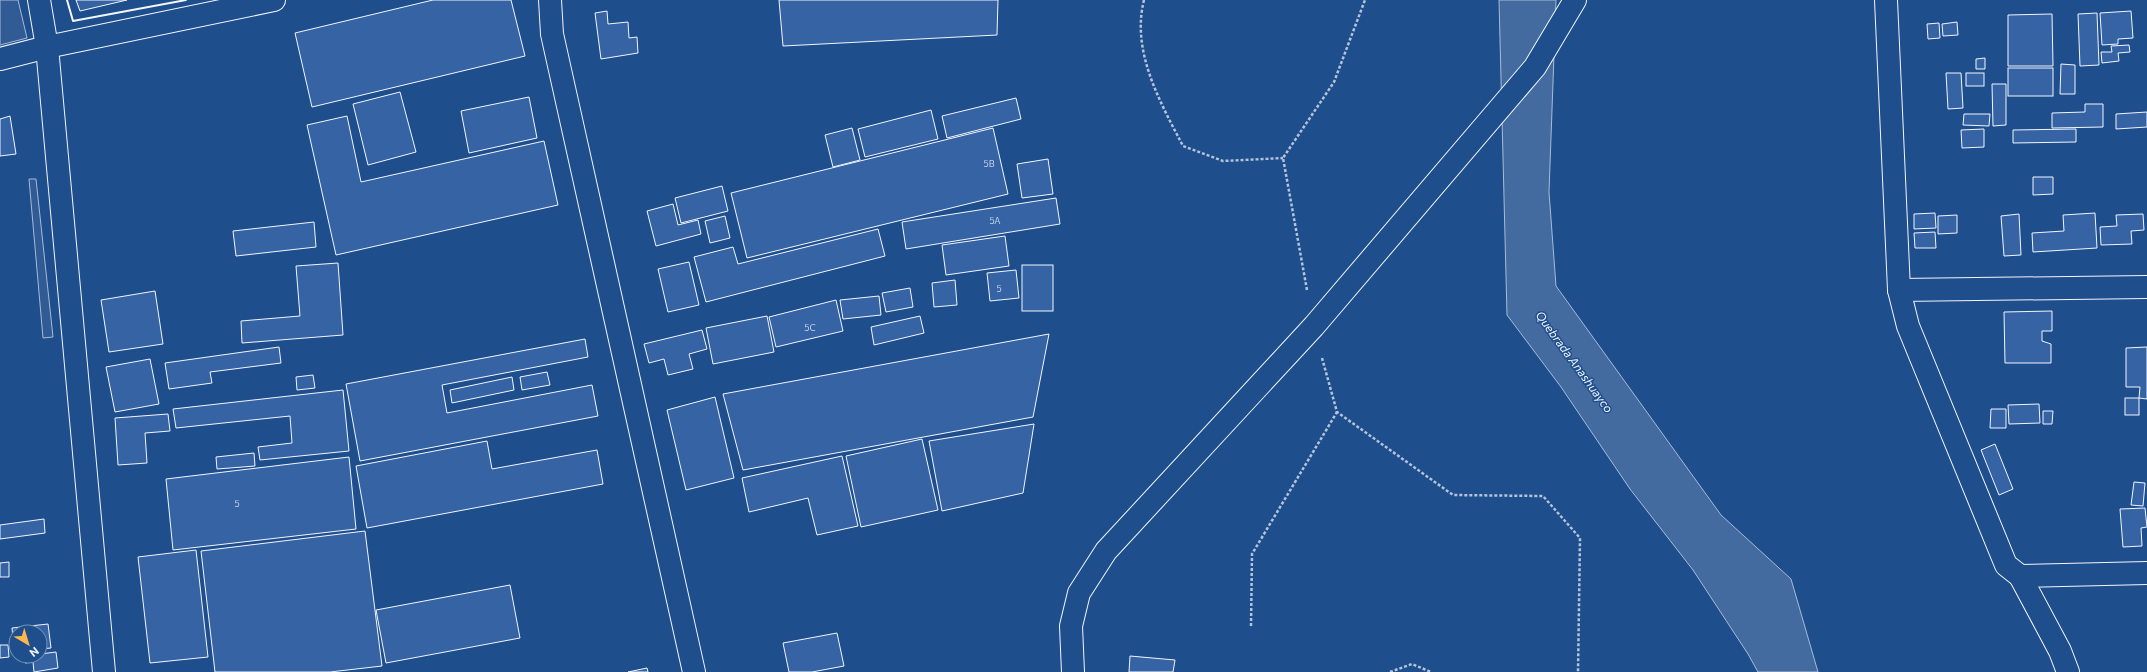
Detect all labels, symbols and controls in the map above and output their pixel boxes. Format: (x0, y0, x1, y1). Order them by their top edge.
house number: 5B (984, 158, 995, 169)
house number: 5A (989, 215, 1001, 226)
house number: 5 (996, 283, 1002, 294)
water label: Quebrada Anashuayco (1533, 308, 1616, 415)
house number: 5C (804, 322, 816, 333)
house number: 5 (234, 498, 240, 509)
north arrow (8, 624, 48, 664)
text: N (27, 645, 42, 660)

